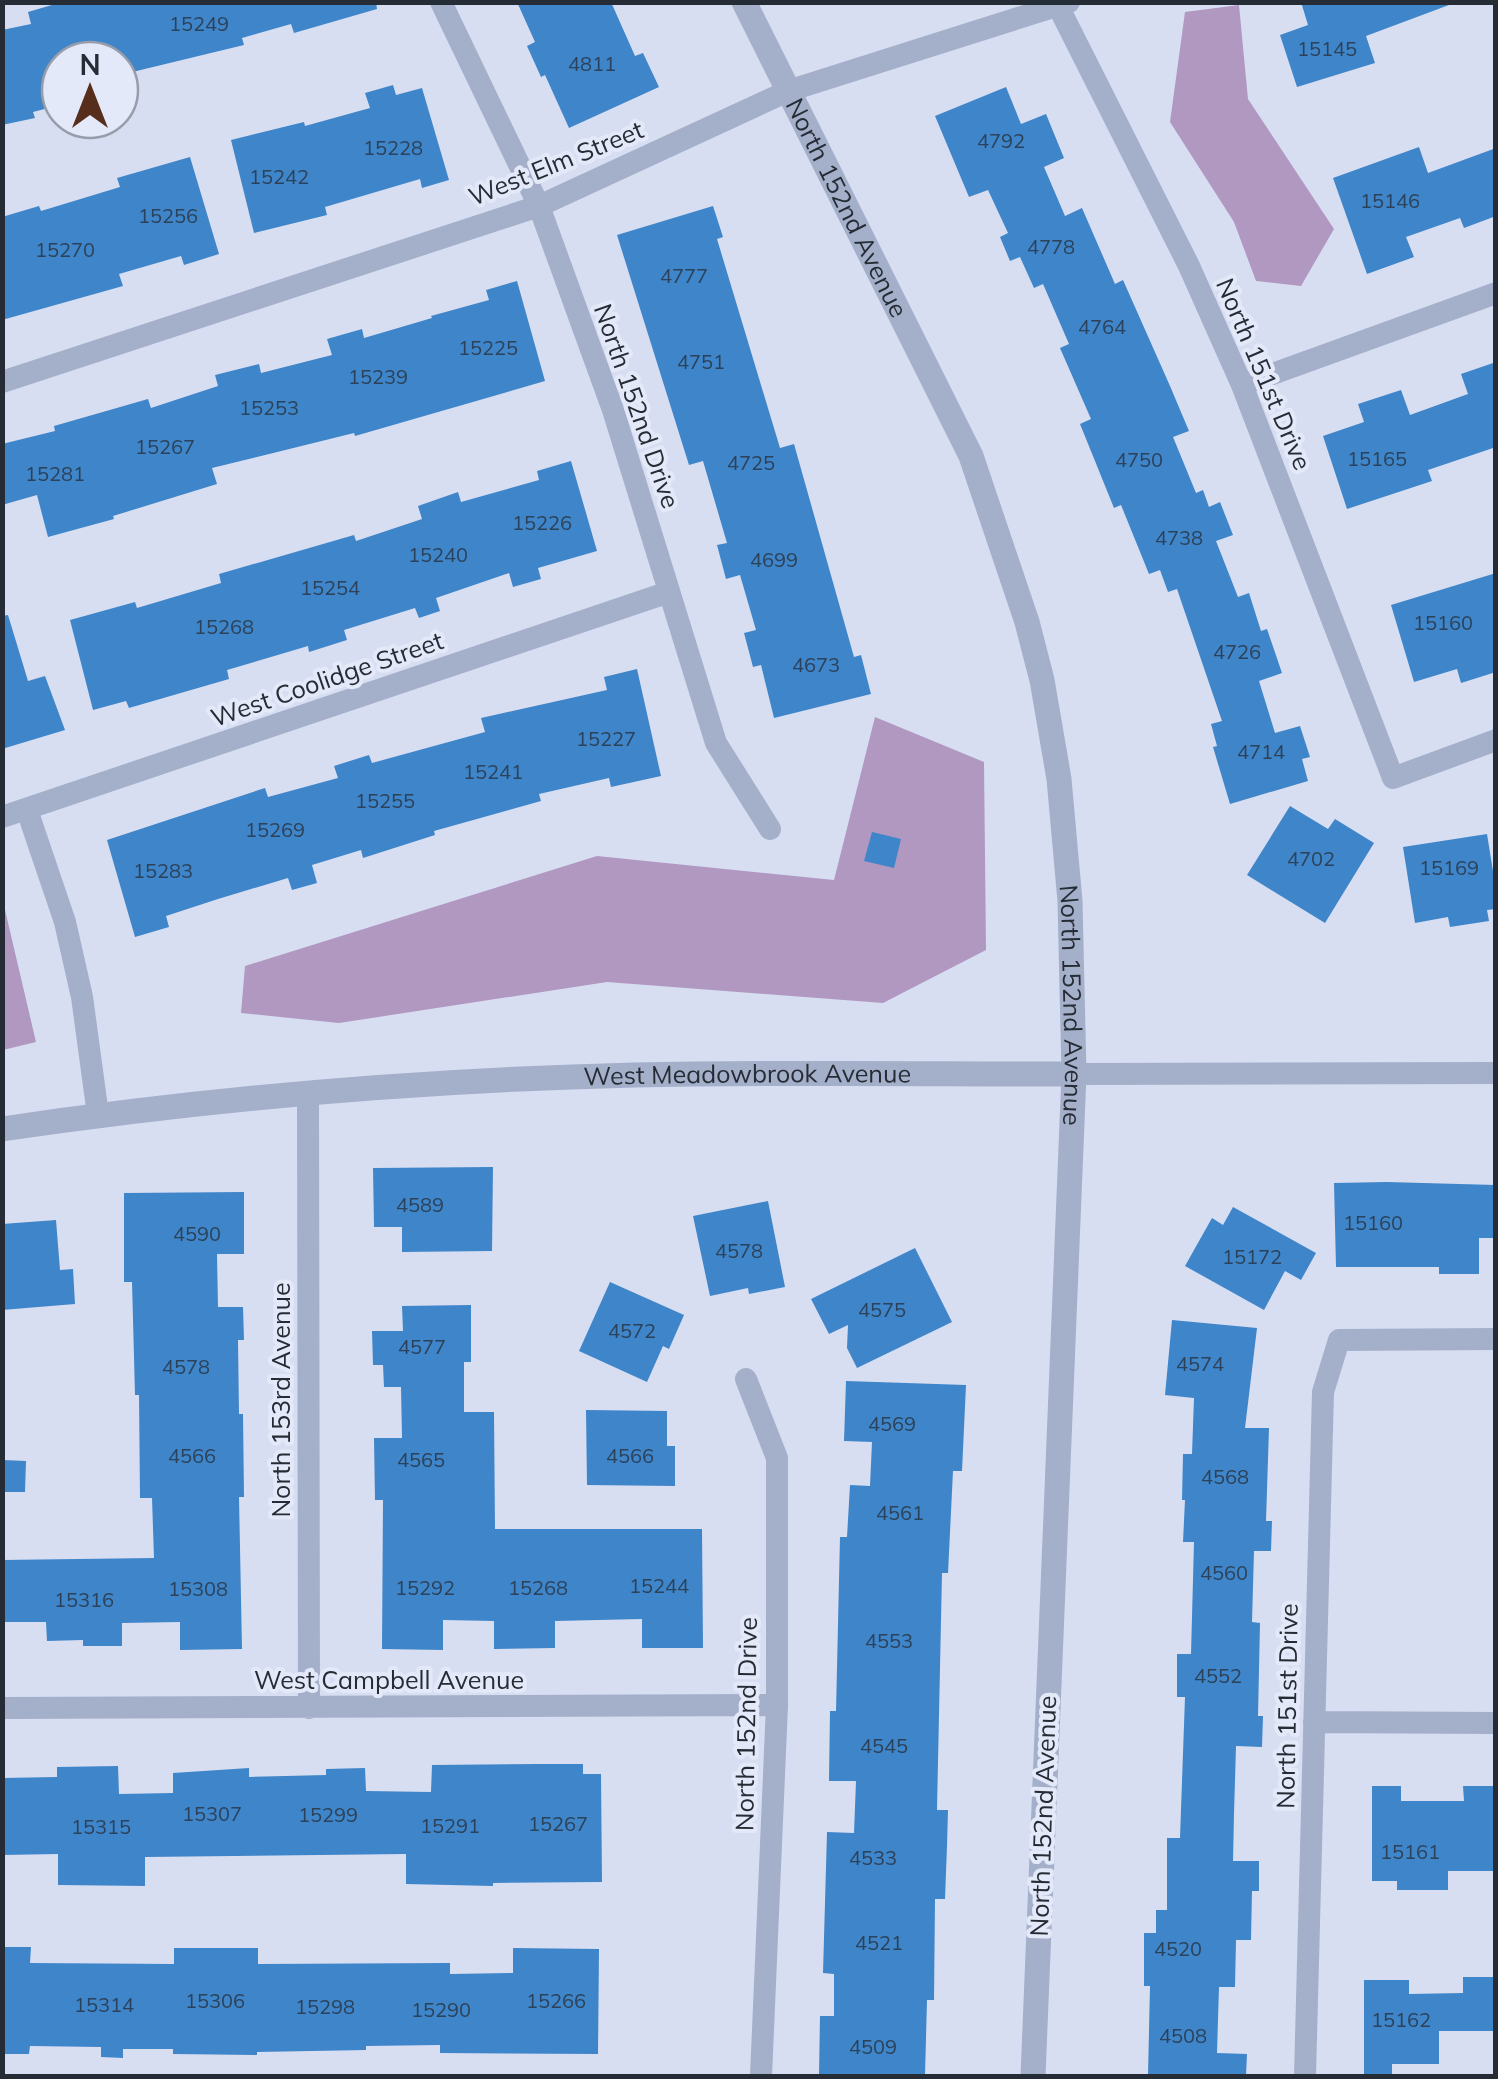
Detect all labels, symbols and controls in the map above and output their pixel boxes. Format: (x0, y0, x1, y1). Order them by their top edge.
house number: 15249 (169, 11, 229, 36)
house number: 15145 (1297, 36, 1357, 61)
north arrow (40, 40, 140, 140)
text: N (79, 47, 101, 82)
house number: 4811 (568, 51, 616, 76)
street label: North 152nd Avenue (780, 93, 915, 322)
street label: West Elm Street (464, 113, 648, 212)
house number: 4792 (977, 128, 1025, 153)
house number: 15228 (363, 135, 423, 160)
house number: 15242 (249, 164, 309, 189)
house number: 15146 (1360, 188, 1420, 213)
house number: 15256 (138, 203, 198, 228)
house number: 4778 (1027, 234, 1075, 259)
house number: 15270 (35, 237, 95, 262)
house number: 4777 (660, 263, 708, 288)
street label: North 151st Drive (1210, 273, 1319, 474)
street label: North 152nd Drive (588, 300, 687, 512)
house number: 4764 (1078, 314, 1126, 339)
house number: 15225 (458, 335, 518, 360)
house number: 4751 (677, 349, 725, 374)
house number: 15239 (348, 364, 408, 389)
house number: 15253 (239, 395, 299, 420)
house number: 15267 (135, 434, 195, 459)
house number: 15165 (1347, 446, 1407, 471)
house number: 4750 (1115, 447, 1163, 472)
house number: 4725 (727, 450, 775, 475)
house number: 15281 (25, 461, 85, 486)
house number: 15226 (512, 510, 572, 535)
house number: 4738 (1155, 525, 1203, 550)
house number: 15240 (408, 542, 468, 567)
house number: 4699 (750, 547, 798, 572)
house number: 15254 (300, 575, 360, 600)
house number: 15160 (1413, 610, 1473, 635)
house number: 15268 (194, 614, 254, 639)
street label: West Coolidge Street (207, 624, 447, 733)
house number: 4726 (1213, 639, 1261, 664)
house number: 4673 (792, 652, 840, 677)
house number: 15227 (576, 726, 636, 751)
house number: 4714 (1237, 739, 1285, 764)
house number: 15241 (463, 759, 523, 784)
house number: 15255 (355, 788, 415, 813)
house number: 15269 (245, 817, 305, 842)
house number: 4702 (1287, 846, 1335, 871)
house number: 15169 (1419, 855, 1479, 880)
house number: 15283 (133, 858, 193, 883)
street label: North 152nd Avenue (1054, 883, 1090, 1126)
street label: West Meadowbrook Avenue (583, 1057, 911, 1091)
house number: 4589 (396, 1192, 444, 1217)
house number: 15160 (1343, 1210, 1403, 1235)
house number: 4590 (173, 1221, 221, 1246)
house number: 4578 (715, 1238, 763, 1263)
house number: 15172 (1222, 1244, 1282, 1269)
street label: North 153rd Avenue (265, 1282, 296, 1518)
house number: 4575 (858, 1297, 906, 1322)
house number: 4572 (608, 1318, 656, 1343)
house number: 4577 (398, 1334, 446, 1359)
house number: 4574 (1176, 1351, 1224, 1376)
house number: 4578 (162, 1354, 210, 1379)
house number: 4569 (868, 1411, 916, 1436)
house number: 4566 (168, 1443, 216, 1468)
house number: 4566 (606, 1443, 654, 1468)
house number: 4565 (397, 1447, 445, 1472)
house number: 4568 (1201, 1464, 1249, 1489)
house number: 4561 (876, 1500, 924, 1525)
house number: 4560 (1200, 1560, 1248, 1585)
house number: 15244 (629, 1573, 689, 1598)
house number: 15292 (395, 1575, 455, 1600)
house number: 15268 (508, 1575, 568, 1600)
house number: 15308 (168, 1576, 228, 1601)
house number: 15316 (54, 1587, 114, 1612)
street label: North 151st Drive (1269, 1603, 1304, 1809)
street label: North 152nd Drive (728, 1617, 763, 1831)
house number: 4553 (865, 1628, 913, 1653)
house number: 4552 (1194, 1663, 1242, 1688)
street label: West Campbell Avenue (254, 1664, 524, 1695)
street label: North 152nd Avenue (1023, 1695, 1062, 1937)
house number: 4545 (860, 1733, 908, 1758)
house number: 15307 (182, 1801, 242, 1826)
house number: 15299 (298, 1802, 358, 1827)
house number: 15267 (528, 1811, 588, 1836)
house number: 15291 (420, 1813, 480, 1838)
house number: 15315 (71, 1814, 131, 1839)
house number: 15161 (1380, 1839, 1440, 1864)
house number: 4533 (849, 1845, 897, 1870)
house number: 4521 (855, 1930, 903, 1955)
house number: 4520 (1154, 1936, 1202, 1961)
house number: 15306 (185, 1988, 245, 2013)
house number: 15266 (526, 1988, 586, 2013)
house number: 15314 (74, 1992, 134, 2017)
house number: 15298 (295, 1994, 355, 2019)
house number: 15290 (411, 1997, 471, 2022)
house number: 15162 (1371, 2007, 1431, 2032)
house number: 4508 (1159, 2023, 1207, 2048)
house number: 4509 (849, 2034, 897, 2059)

